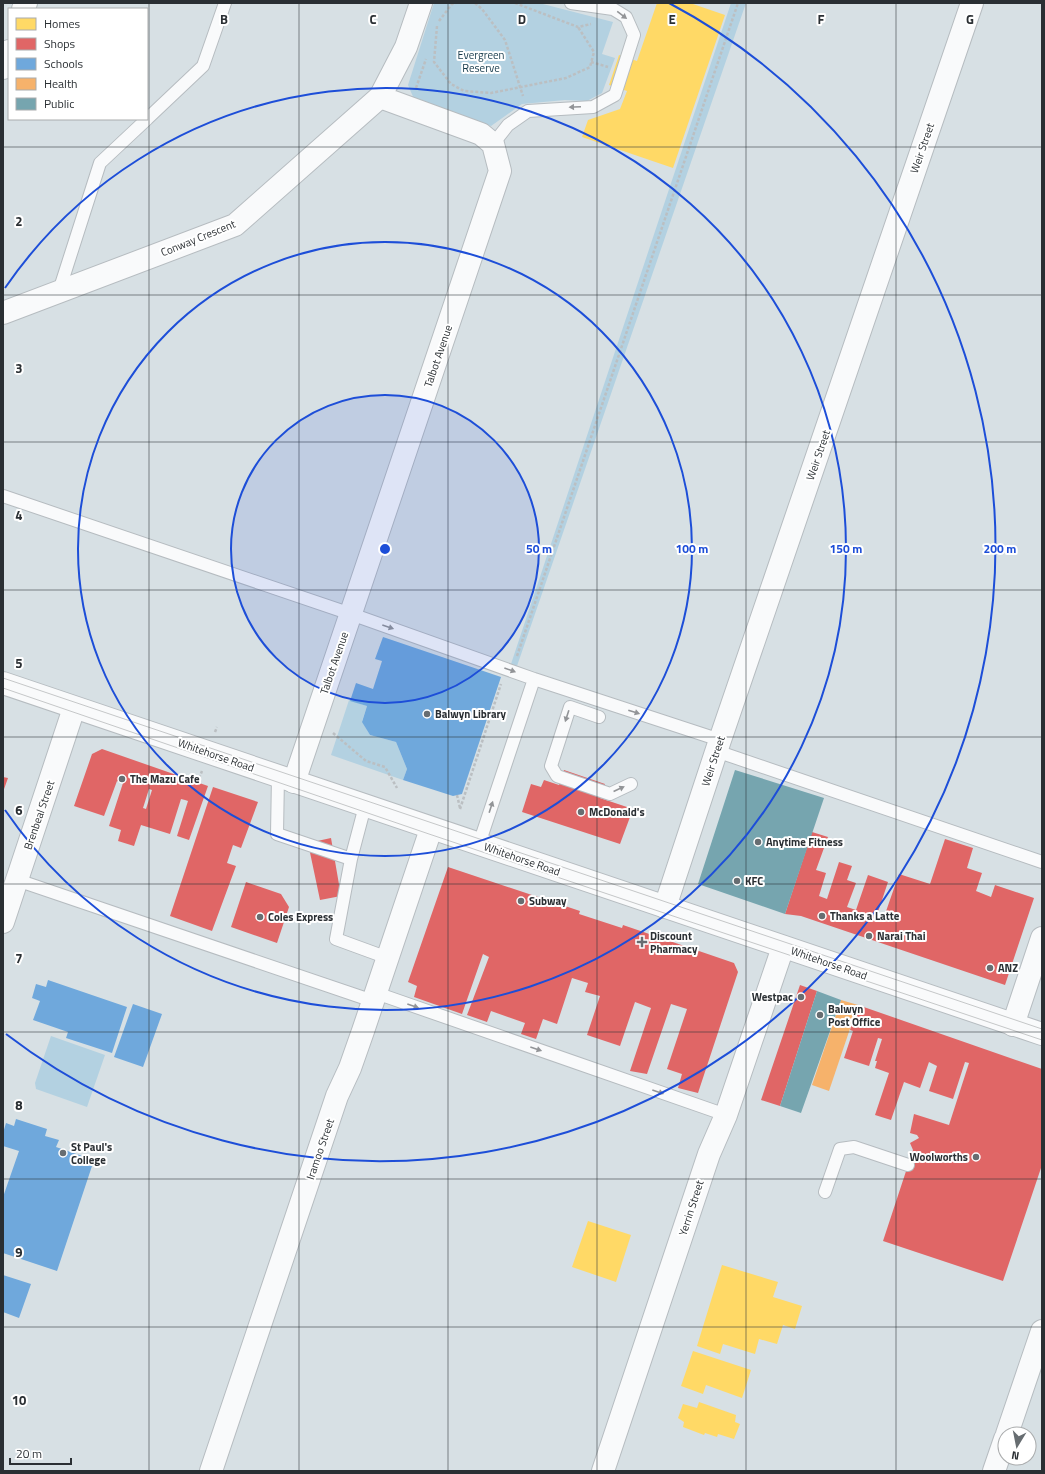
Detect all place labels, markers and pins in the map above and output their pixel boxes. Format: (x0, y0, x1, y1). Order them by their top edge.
centre of rings (378, 542, 392, 556)
place label: Balwyn Library (435, 706, 507, 722)
marker: Balwyn Library (422, 709, 432, 719)
place label: The Mazu Cafe (130, 771, 200, 787)
marker: The Mazu Cafe (117, 774, 127, 784)
place label: McDonald's (589, 804, 645, 820)
marker: McDonald's (576, 807, 586, 817)
place label: Anytime Fitness (766, 834, 843, 850)
marker: Anytime Fitness (753, 837, 763, 847)
place label: KFC (745, 873, 763, 889)
marker: KFC (732, 876, 742, 886)
place label: Subway (529, 893, 567, 909)
marker: Subway (516, 896, 526, 906)
place label: Thanks a Latte (830, 908, 900, 924)
place label: Coles Express (268, 909, 333, 925)
marker: Thanks a Latte (817, 911, 827, 921)
marker: Coles Express (255, 912, 265, 922)
place label: Discount Pharmacy (650, 928, 698, 957)
place label: Narai Thai (877, 928, 926, 944)
marker: Narai Thai (864, 931, 874, 941)
marker: Discount Pharmacy (637, 937, 647, 947)
place label: ANZ (998, 960, 1018, 976)
marker: ANZ (985, 963, 995, 973)
place label: Westpac (752, 989, 793, 1005)
marker: Westpac (796, 992, 806, 1002)
place label: Balwyn Post Office (828, 1001, 881, 1030)
marker: Balwyn Post Office (815, 1010, 825, 1020)
place label: St Paul's College (71, 1139, 112, 1168)
marker: St Paul's College (58, 1148, 68, 1158)
place label: Woolworths (910, 1149, 968, 1165)
marker: Woolworths (971, 1152, 981, 1162)

